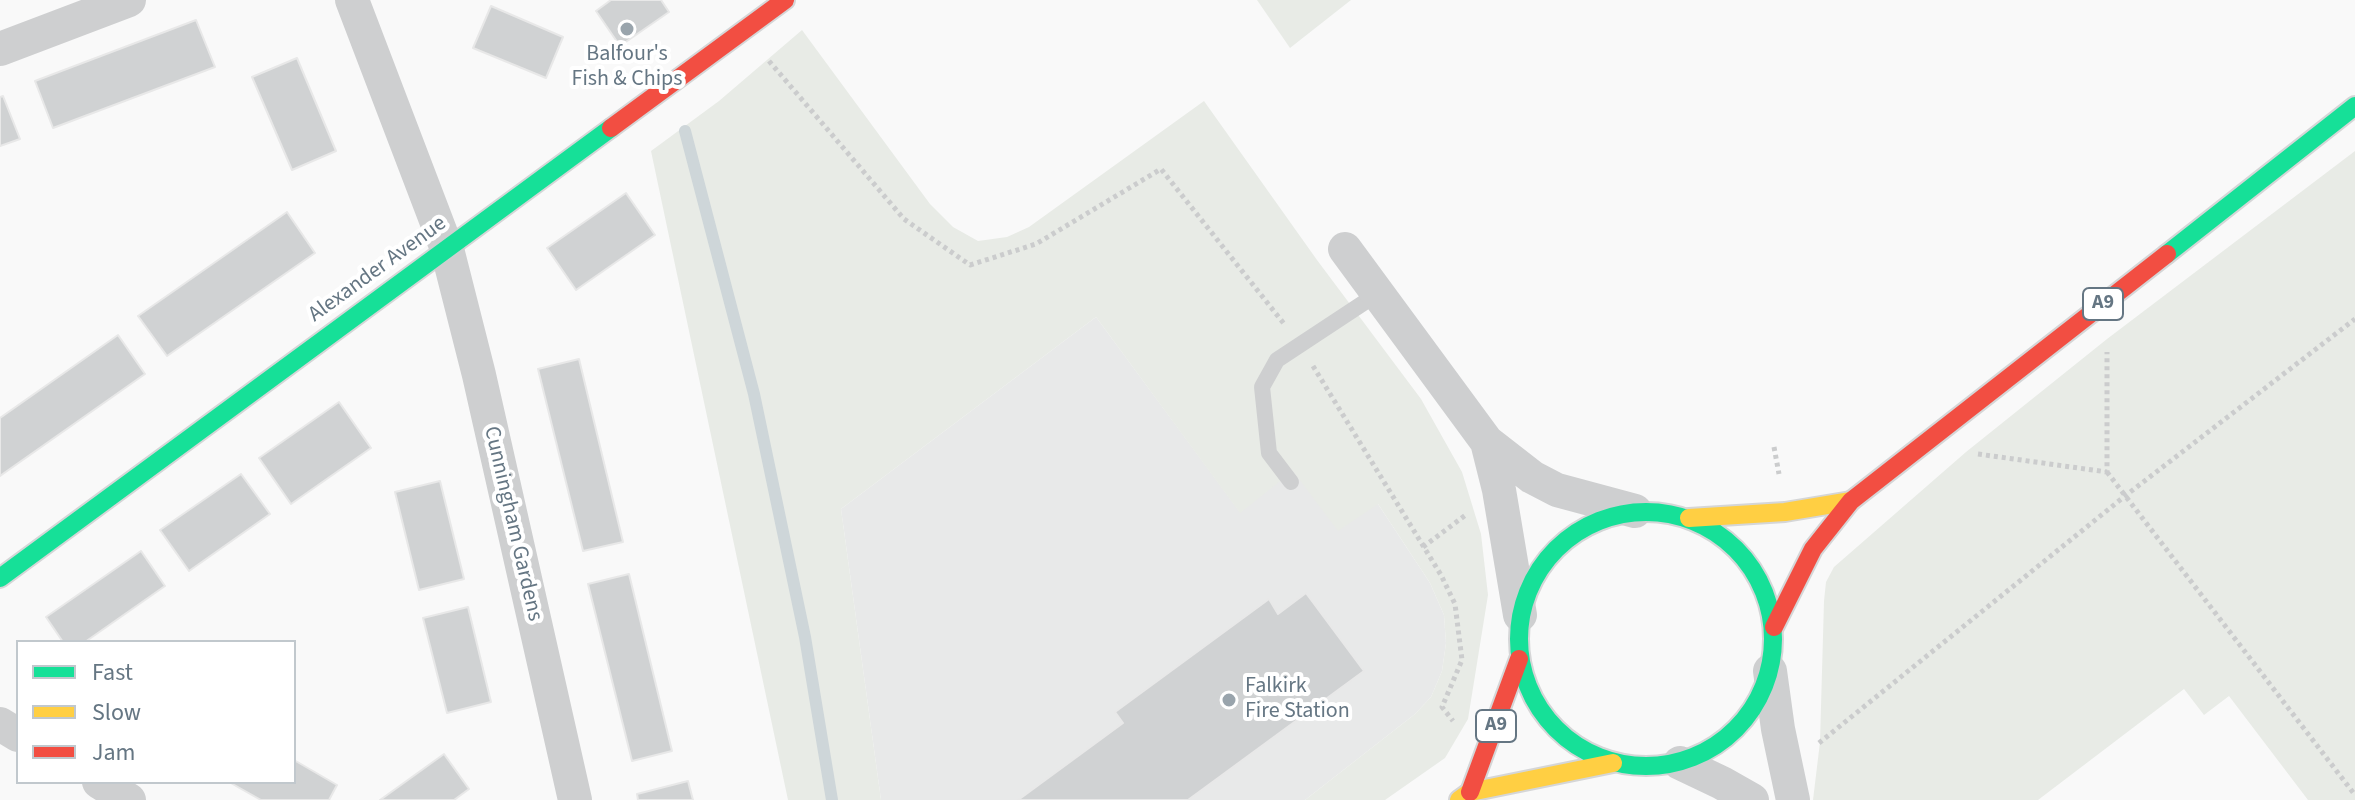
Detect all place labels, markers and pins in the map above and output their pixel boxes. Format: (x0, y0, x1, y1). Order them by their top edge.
marker: Balfour's Fish & Chips (618, 20, 636, 38)
place label: Balfour's Fish & Chips (572, 42, 682, 94)
place label: Falkirk Fire Station (1245, 674, 1350, 726)
marker: Falkirk Fire Station (1220, 691, 1238, 709)

